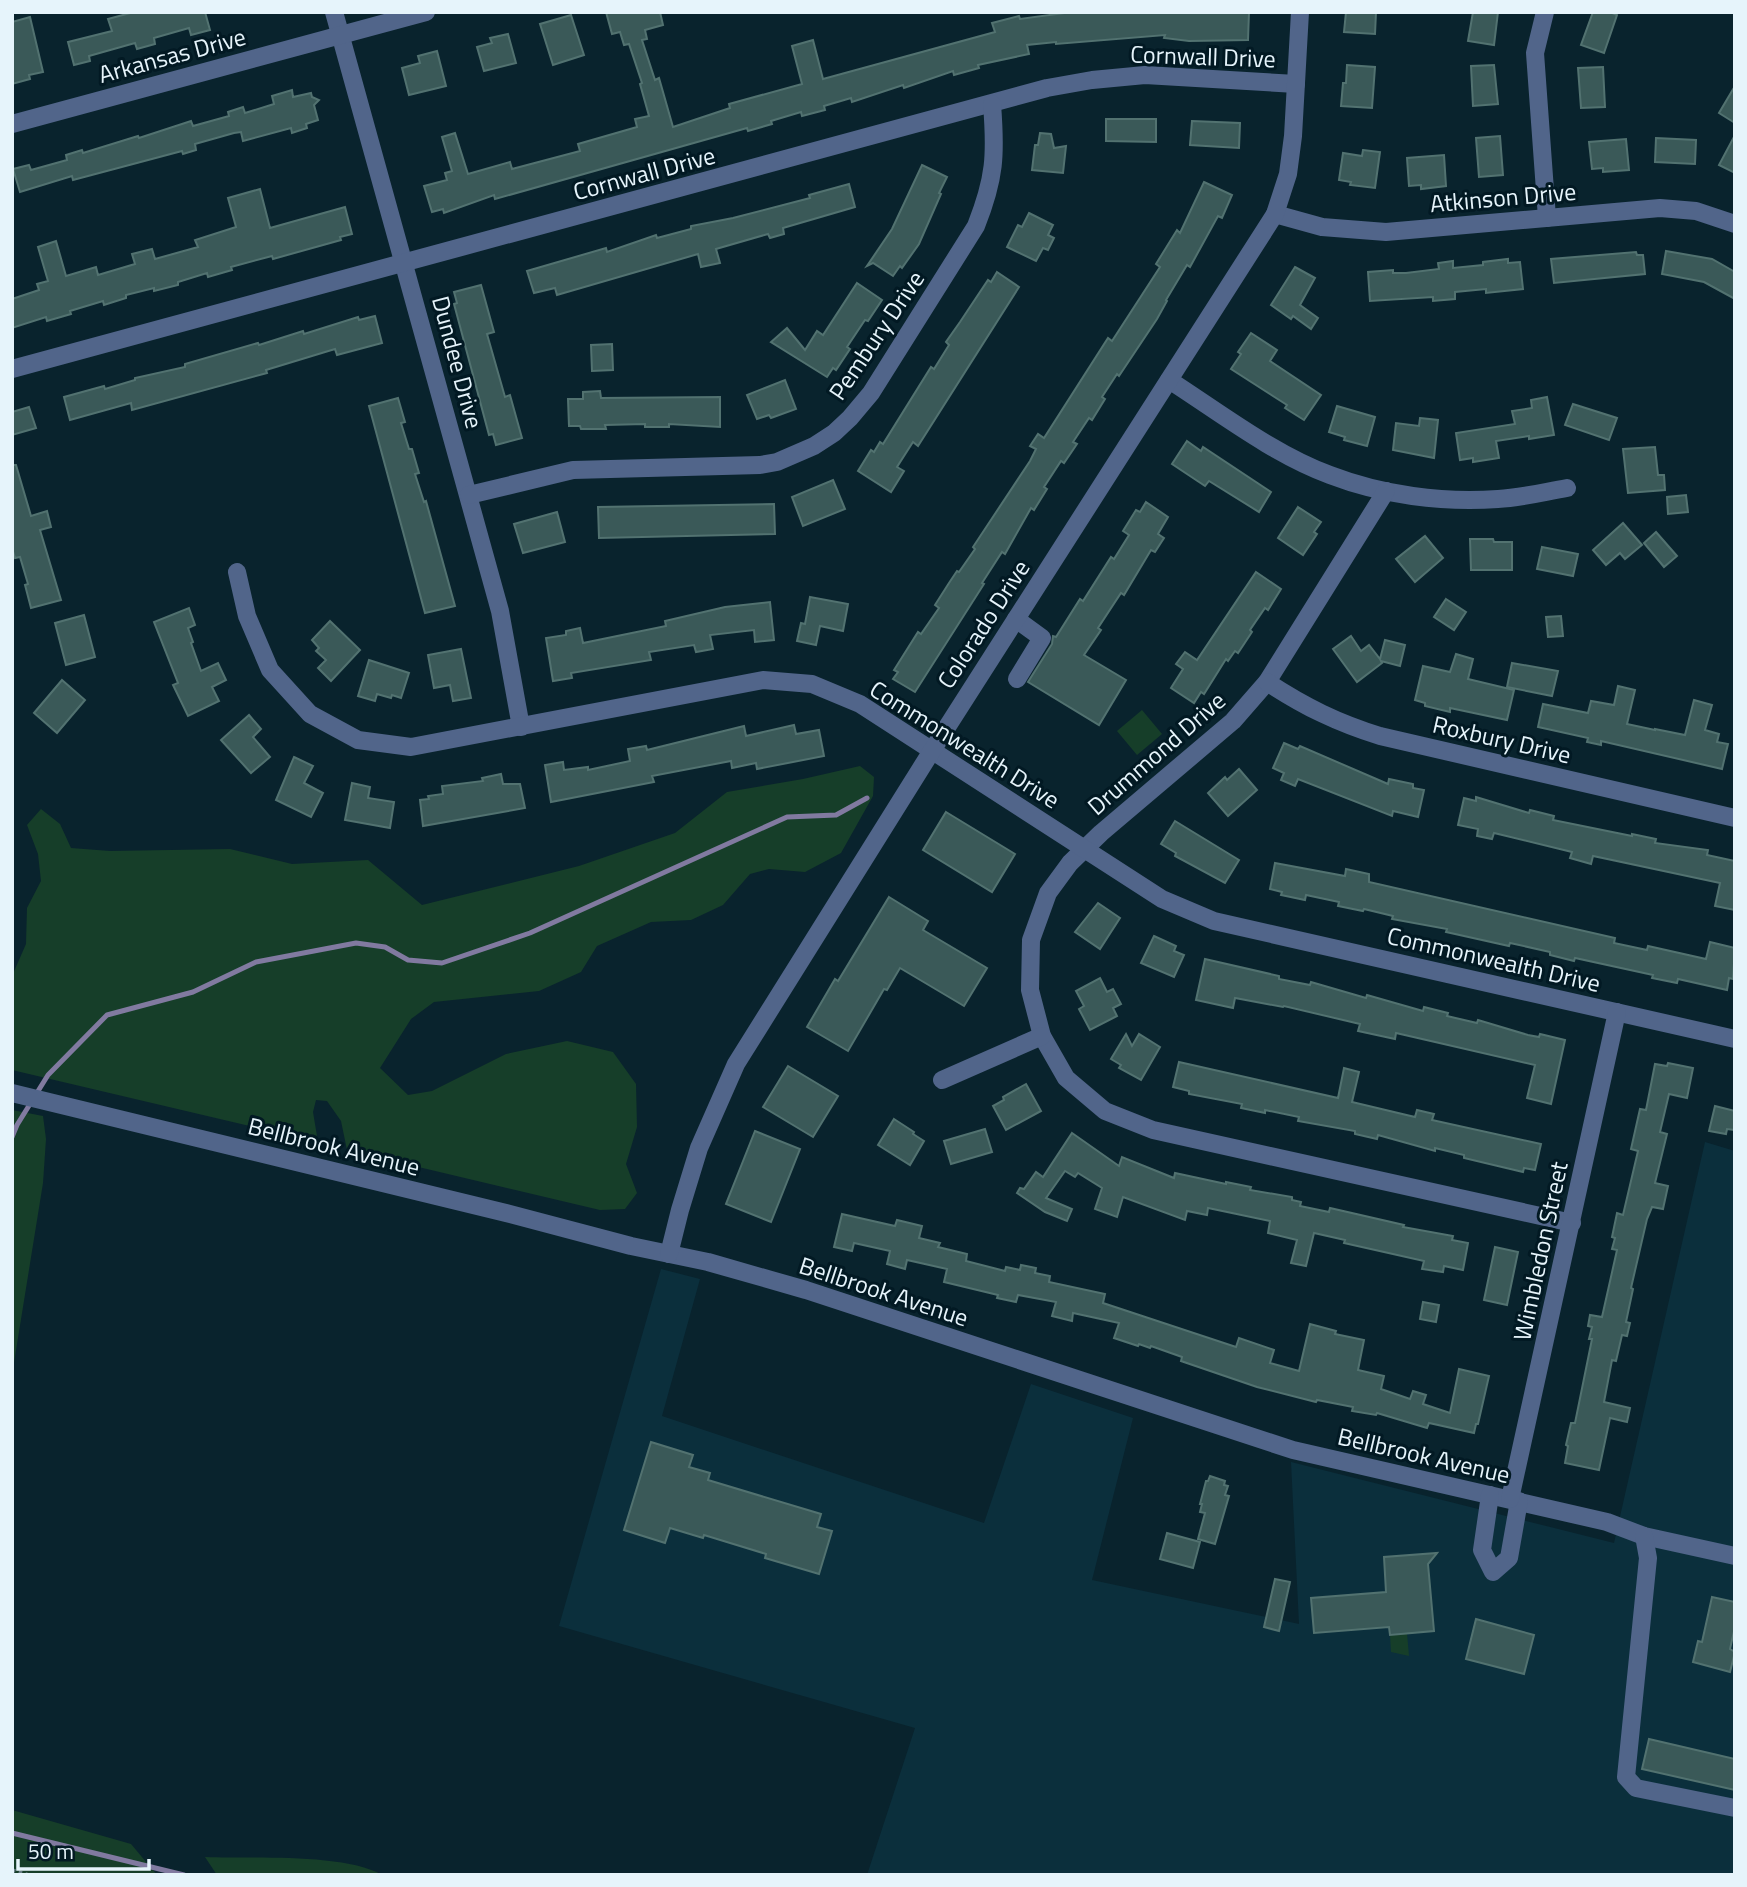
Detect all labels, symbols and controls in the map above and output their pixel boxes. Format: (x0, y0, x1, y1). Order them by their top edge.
street label: Arkansas Drive (94, 18, 250, 92)
street label: Cornwall Drive (1130, 35, 1276, 77)
street label: Cornwall Drive (569, 137, 719, 209)
street label: Atkinson Drive (1428, 173, 1578, 221)
street label: Pembury Drive (819, 263, 933, 407)
street label: Dundee Drive (423, 292, 493, 432)
street label: Colorado Drive (928, 552, 1038, 696)
street label: Commonwealth Drive (863, 671, 1067, 817)
street label: Drummond Drive (1079, 683, 1233, 823)
street label: Roxbury Drive (1429, 706, 1575, 772)
street label: Commonwealth Drive (1384, 917, 1604, 1001)
street label: Bellbrook Avenue (244, 1107, 424, 1185)
street label: Wimbledon Street (1503, 1158, 1577, 1344)
street label: Bellbrook Avenue (795, 1247, 973, 1335)
street label: Bellbrook Avenue (1334, 1418, 1514, 1492)
scale bar (18, 1828, 149, 1872)
text: 50 m (28, 1835, 74, 1867)

